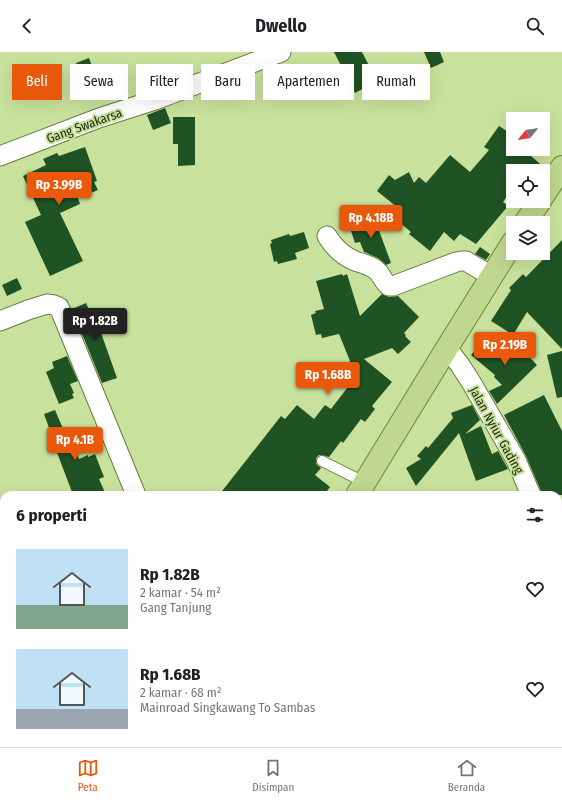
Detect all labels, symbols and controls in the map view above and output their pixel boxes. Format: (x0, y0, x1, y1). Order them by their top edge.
icon: back (16, 15, 38, 37)
text: Dwello (255, 15, 307, 37)
icon: search (524, 15, 546, 37)
chip: Beli (12, 64, 62, 100)
chip: Sewa (70, 64, 128, 100)
chip: Filter (136, 64, 193, 100)
chip: Baru (201, 64, 255, 100)
chip: Apartemen (263, 64, 354, 100)
chip: Rumah (362, 64, 430, 100)
street label: Gang Swakarsa (44, 105, 124, 146)
north arrow (506, 112, 550, 156)
map controls (506, 112, 550, 260)
button: locate (506, 164, 550, 208)
pin: Rp 3.99B (18, 172, 100, 206)
text: Rp 3.99B (36, 177, 82, 192)
pin: Rp 4.18B (330, 205, 412, 239)
text: Rp 4.18B (348, 210, 394, 225)
button: layers (506, 216, 550, 260)
pin: Rp 1.82B (54, 308, 136, 342)
text: Rp 1.82B (72, 313, 118, 328)
pin: Rp 2.19B (464, 332, 546, 366)
text: Rp 2.19B (483, 337, 527, 352)
pin: Rp 1.68B (287, 362, 369, 396)
text: Rp 1.68B (305, 367, 351, 382)
street label: Jalan Nyiur Gading (466, 384, 527, 477)
pin: Rp 4.1B (38, 427, 112, 461)
text: Rp 4.1B (56, 432, 94, 447)
icon: filters (524, 504, 546, 526)
text: 6 properti (16, 505, 87, 526)
text: Rp 1.82B (140, 564, 200, 585)
icon: home (48, 565, 96, 613)
icon: heart (524, 578, 546, 600)
text: 2 kamar · 54 m² (140, 585, 221, 600)
text: Gang Tanjung (140, 600, 211, 615)
text: Rp 1.68B (140, 664, 201, 685)
icon: home (48, 665, 96, 713)
icon: heart (524, 678, 546, 700)
text: 2 kamar · 68 m² (140, 685, 221, 700)
text: Mainroad Singkawang To Sambas (140, 700, 315, 715)
tab: Peta (77, 757, 99, 794)
tab: Disimpan (252, 757, 294, 794)
tab: Beranda (448, 757, 485, 794)

